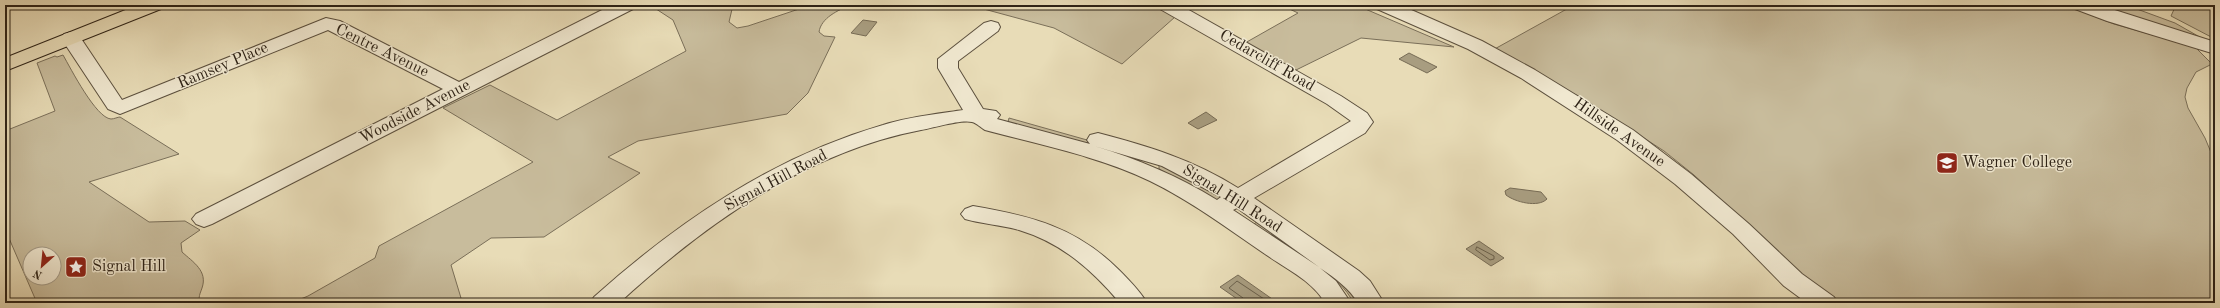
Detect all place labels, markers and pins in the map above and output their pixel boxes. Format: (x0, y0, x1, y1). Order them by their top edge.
school or university icon: Wagner College (1934, 150, 1960, 176)
place label: Wagner College (1962, 155, 2072, 171)
place icon: Signal Hill (63, 254, 89, 280)
place label: Signal Hill (92, 259, 166, 275)

